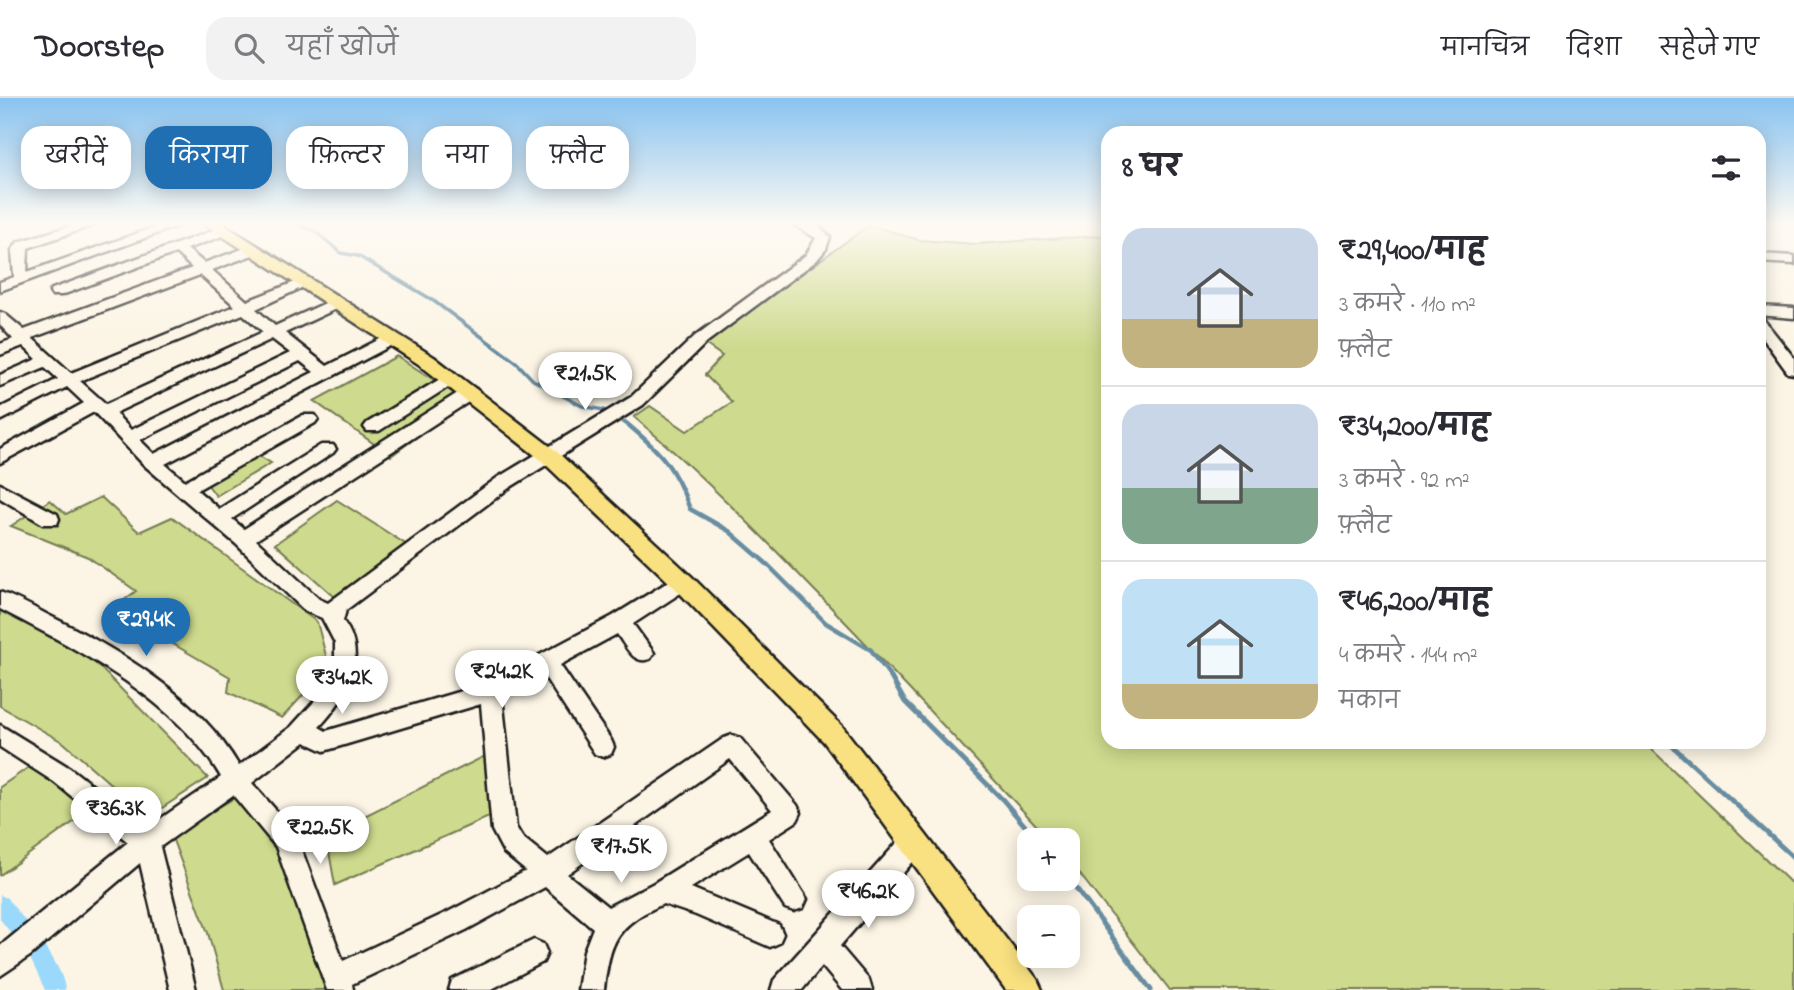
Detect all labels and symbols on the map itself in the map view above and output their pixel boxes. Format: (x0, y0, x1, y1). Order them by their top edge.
pin: ₹21.5K (528, 352, 642, 412)
pin: ₹29.4K (89, 598, 203, 658)
pin: ₹24.2K (445, 650, 559, 710)
pin: ₹34.2K (285, 656, 399, 716)
pin: ₹36.3K (59, 788, 173, 847)
pin: ₹22.5K (263, 806, 377, 866)
pin: ₹17.5K (564, 826, 678, 885)
pin: ₹46.2K (811, 870, 925, 930)

